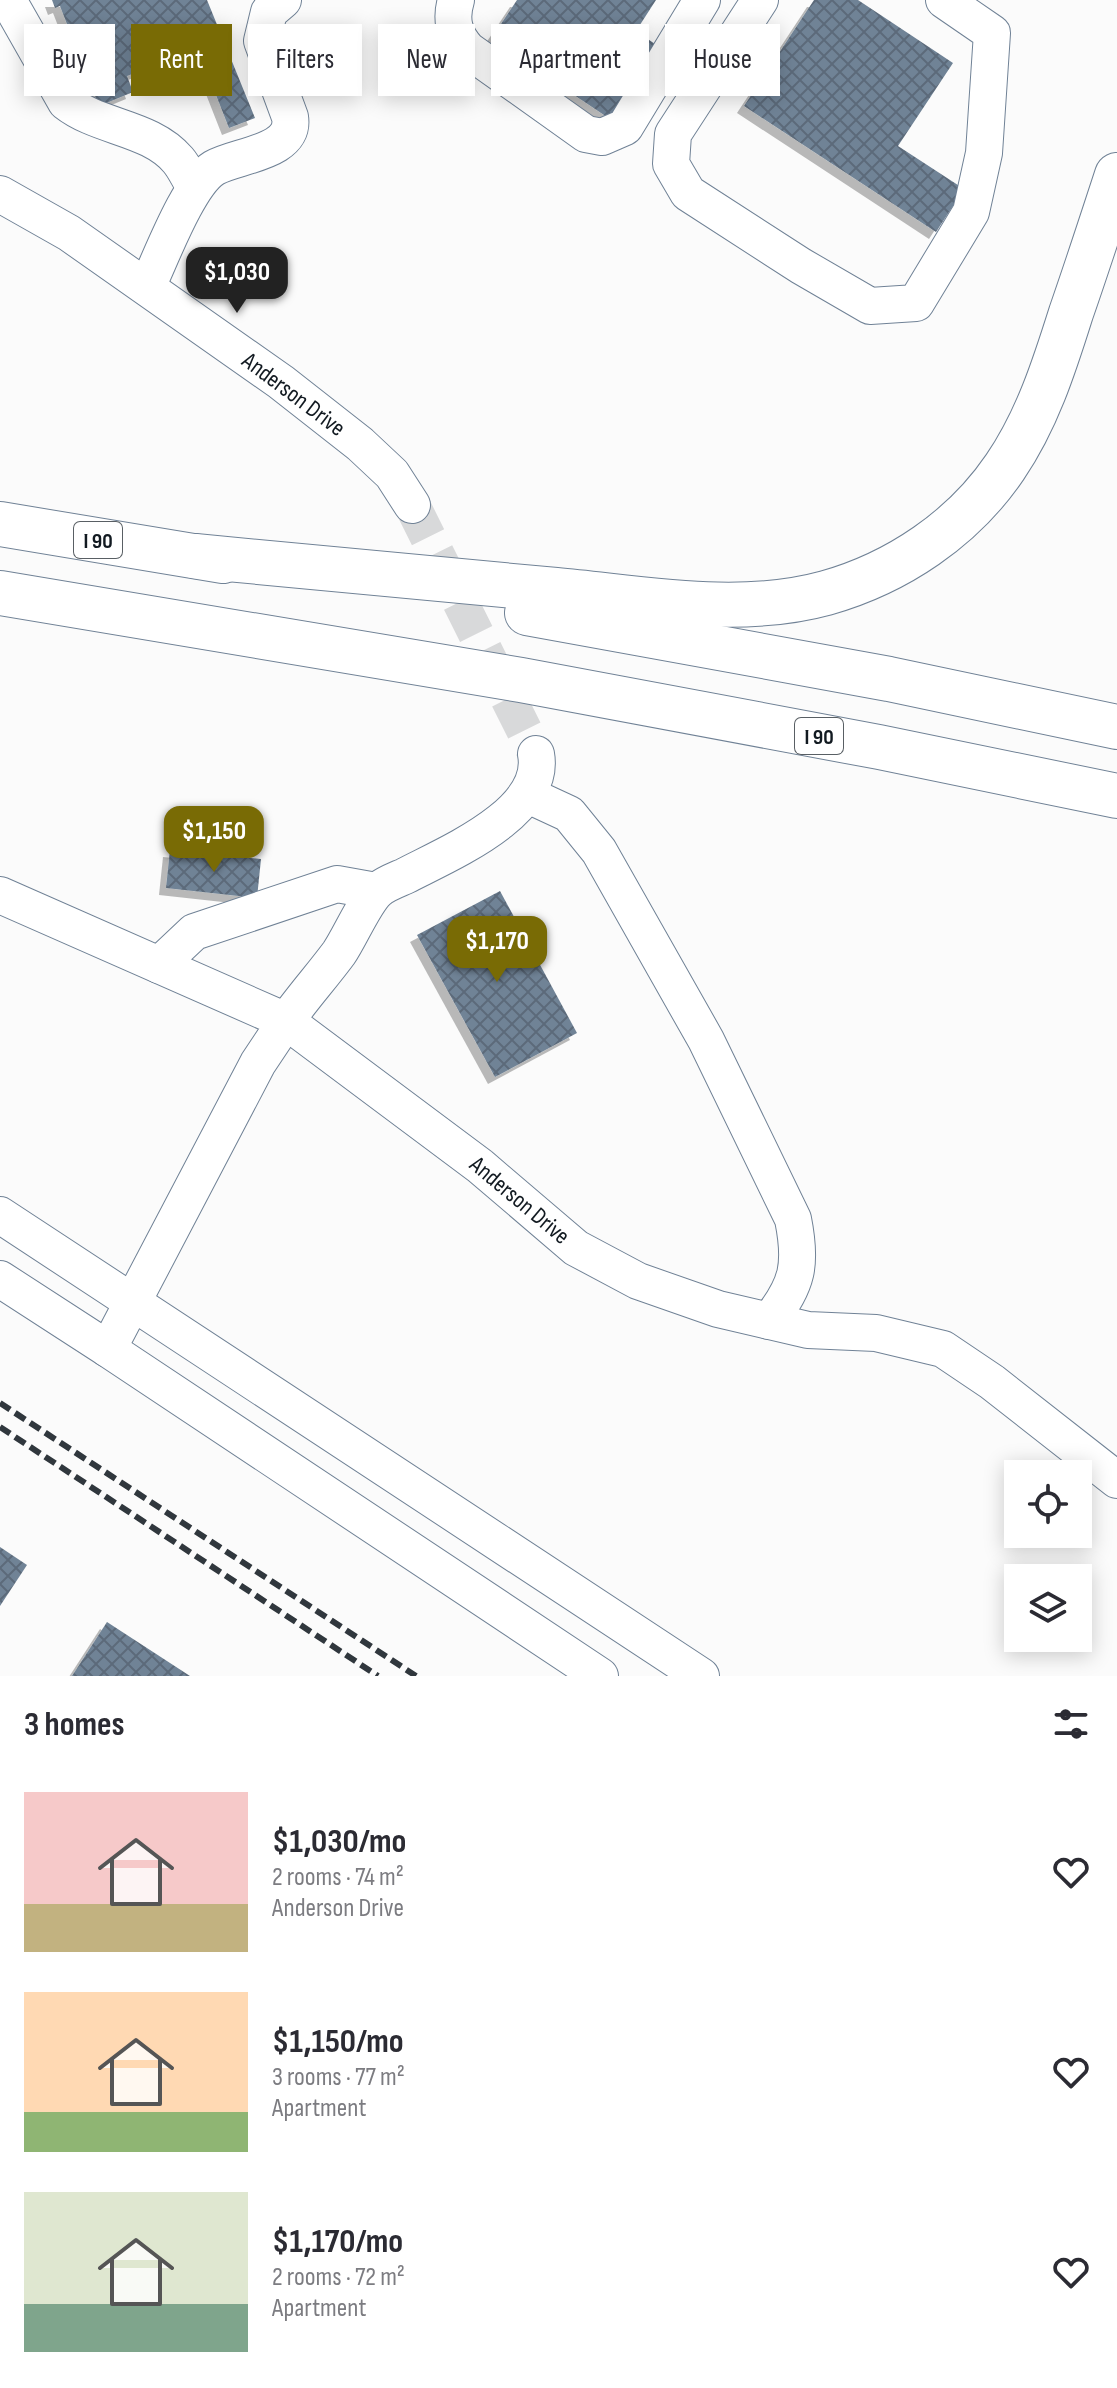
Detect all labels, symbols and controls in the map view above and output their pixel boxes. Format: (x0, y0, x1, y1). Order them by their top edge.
chip: Buy (24, 24, 115, 96)
chip: Rent (131, 24, 232, 96)
chip: Filters (248, 24, 362, 96)
chip: New (378, 24, 475, 96)
chip: Apartment (491, 24, 649, 96)
chip: House (665, 24, 780, 96)
pin: $1,030 (172, 247, 302, 315)
text: $1,030 (204, 257, 270, 288)
street label: Anderson Drive (236, 346, 351, 443)
road number: I 90 (74, 522, 122, 558)
road number: I 90 (795, 718, 843, 754)
pin: $1,150 (149, 806, 279, 874)
text: $1,150 (182, 816, 246, 847)
pin: $1,170 (432, 916, 562, 984)
text: $1,170 (465, 926, 529, 957)
street label: Anderson Drive (463, 1149, 576, 1251)
map controls (1004, 1460, 1092, 1652)
button: locate (1004, 1460, 1092, 1548)
button: layers (1004, 1564, 1092, 1652)
icon: filters (1049, 1702, 1093, 1746)
text: 3 homes (24, 1704, 125, 1745)
text: $1,030/mo (272, 1821, 406, 1862)
icon: home (88, 1824, 184, 1920)
icon: heart (1049, 1850, 1093, 1894)
text: 2 rooms · 74 m² (272, 1862, 404, 1893)
text: Anderson Drive (272, 1893, 404, 1924)
text: $1,150/mo (272, 2021, 404, 2062)
icon: home (88, 2024, 184, 2120)
icon: heart (1049, 2050, 1093, 2094)
text: 3 rooms · 77 m² (272, 2062, 405, 2093)
text: Apartment (272, 2093, 366, 2124)
text: $1,170/mo (272, 2221, 403, 2262)
icon: home (88, 2224, 184, 2320)
icon: heart (1049, 2250, 1093, 2294)
text: 2 rooms · 72 m² (272, 2262, 405, 2293)
text: Apartment (272, 2293, 366, 2324)

